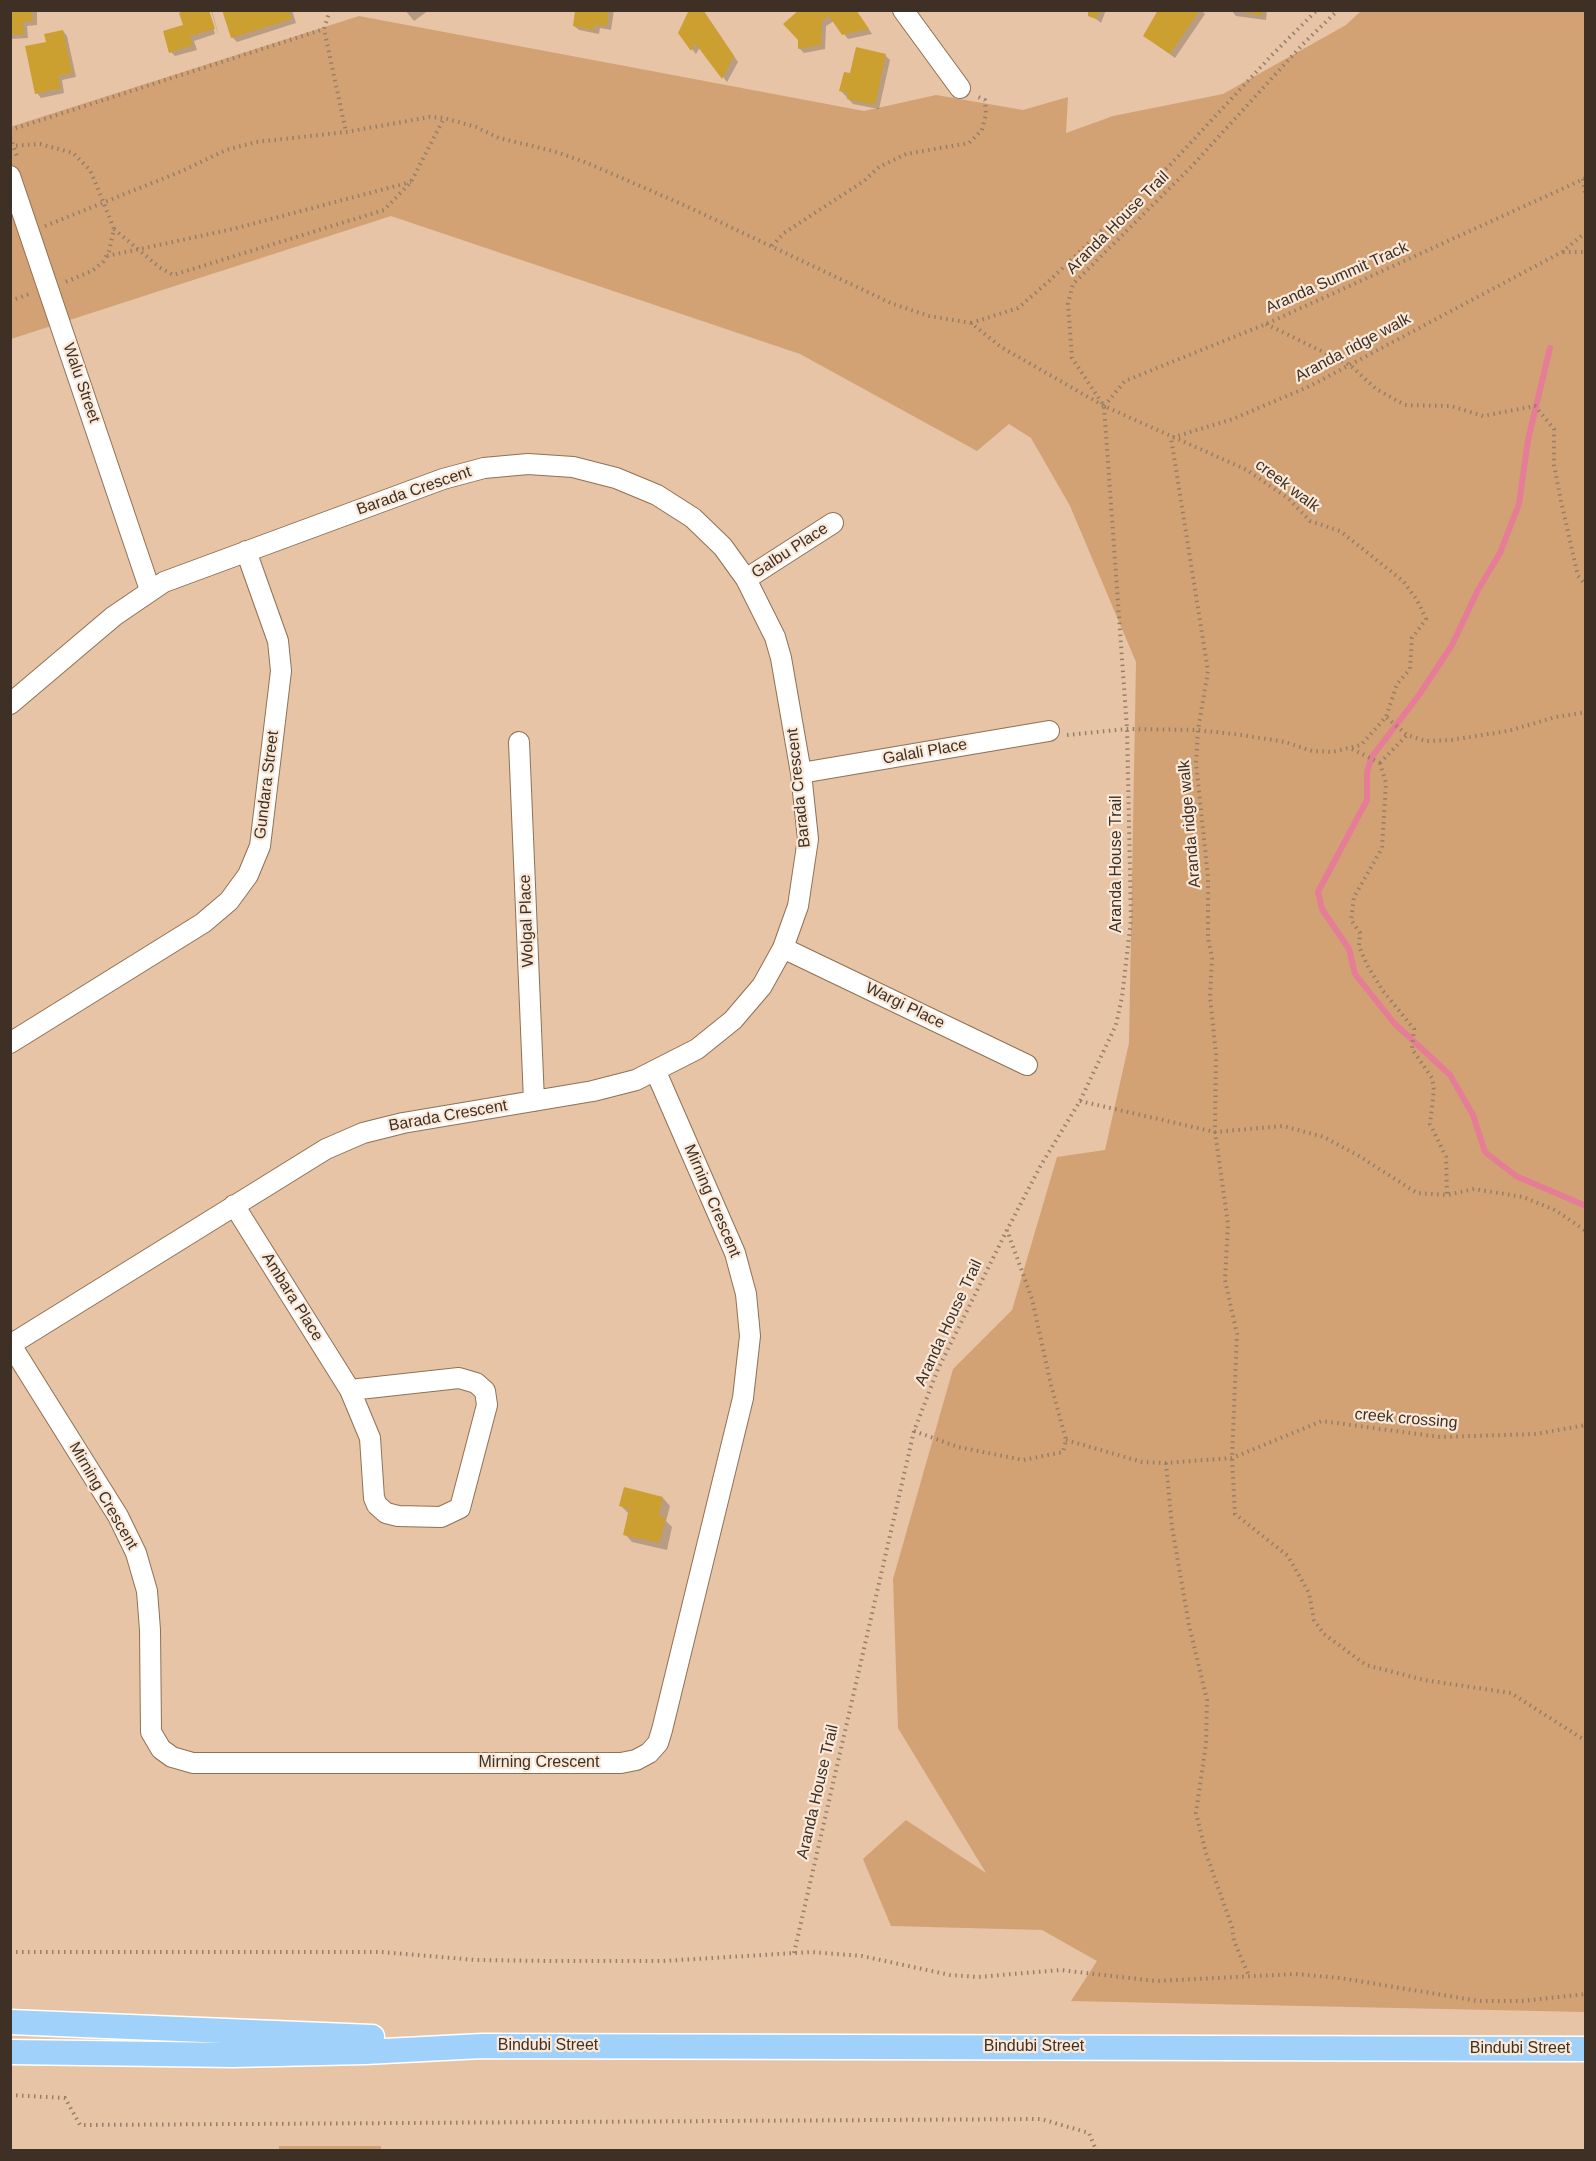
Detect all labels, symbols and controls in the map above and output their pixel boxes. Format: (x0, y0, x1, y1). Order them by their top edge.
street label: Aranda House Trail (1063, 168, 1173, 278)
street label: Aranda Summit Track (1263, 238, 1411, 318)
street label: Aranda ridge walk (1292, 309, 1414, 387)
street label: Walu Street (58, 341, 104, 425)
street label: creek walk (1251, 456, 1323, 516)
street label: Barada Crescent (354, 462, 474, 520)
street label: Galbu Place (748, 519, 832, 583)
street label: Barada Crescent (783, 727, 815, 849)
street label: Gundara Street (251, 730, 283, 840)
street label: Galali Place (881, 735, 969, 769)
street label: Aranda ridge walk (1175, 759, 1205, 889)
street label: Aranda House Trail (1107, 795, 1127, 933)
street label: Wolgal Place (516, 874, 538, 968)
street label: Wargi Place (862, 979, 948, 1033)
street label: Barada Crescent (387, 1096, 509, 1136)
street label: Mirning Crescent (680, 1142, 744, 1260)
street label: Ambara Place (257, 1249, 327, 1345)
street label: Aranda House Trail (911, 1257, 987, 1389)
street label: creek crossing (1354, 1405, 1458, 1433)
street label: Mirning Crescent (64, 1439, 142, 1553)
street label: Aranda House Trail (793, 1723, 843, 1861)
street label: Mirning Crescent (479, 1753, 599, 1773)
street label: Bindubi Street (498, 2036, 598, 2056)
street label: Bindubi Street (984, 2037, 1084, 2057)
street label: Bindubi Street (1470, 2039, 1570, 2059)

